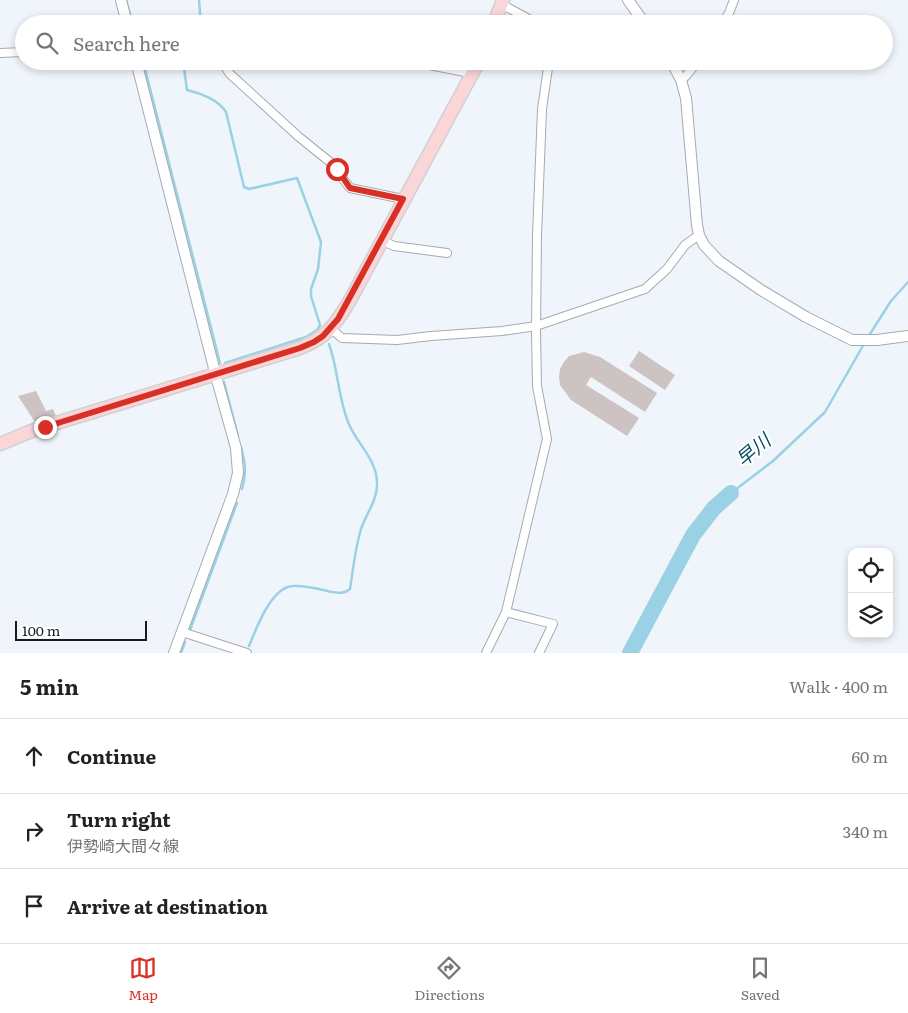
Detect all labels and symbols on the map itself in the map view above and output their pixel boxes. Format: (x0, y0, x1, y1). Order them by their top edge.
route start (326, 158, 349, 181)
route end (34, 416, 57, 439)
water label: 早川 (729, 425, 777, 472)
scale bar (15, 618, 148, 641)

